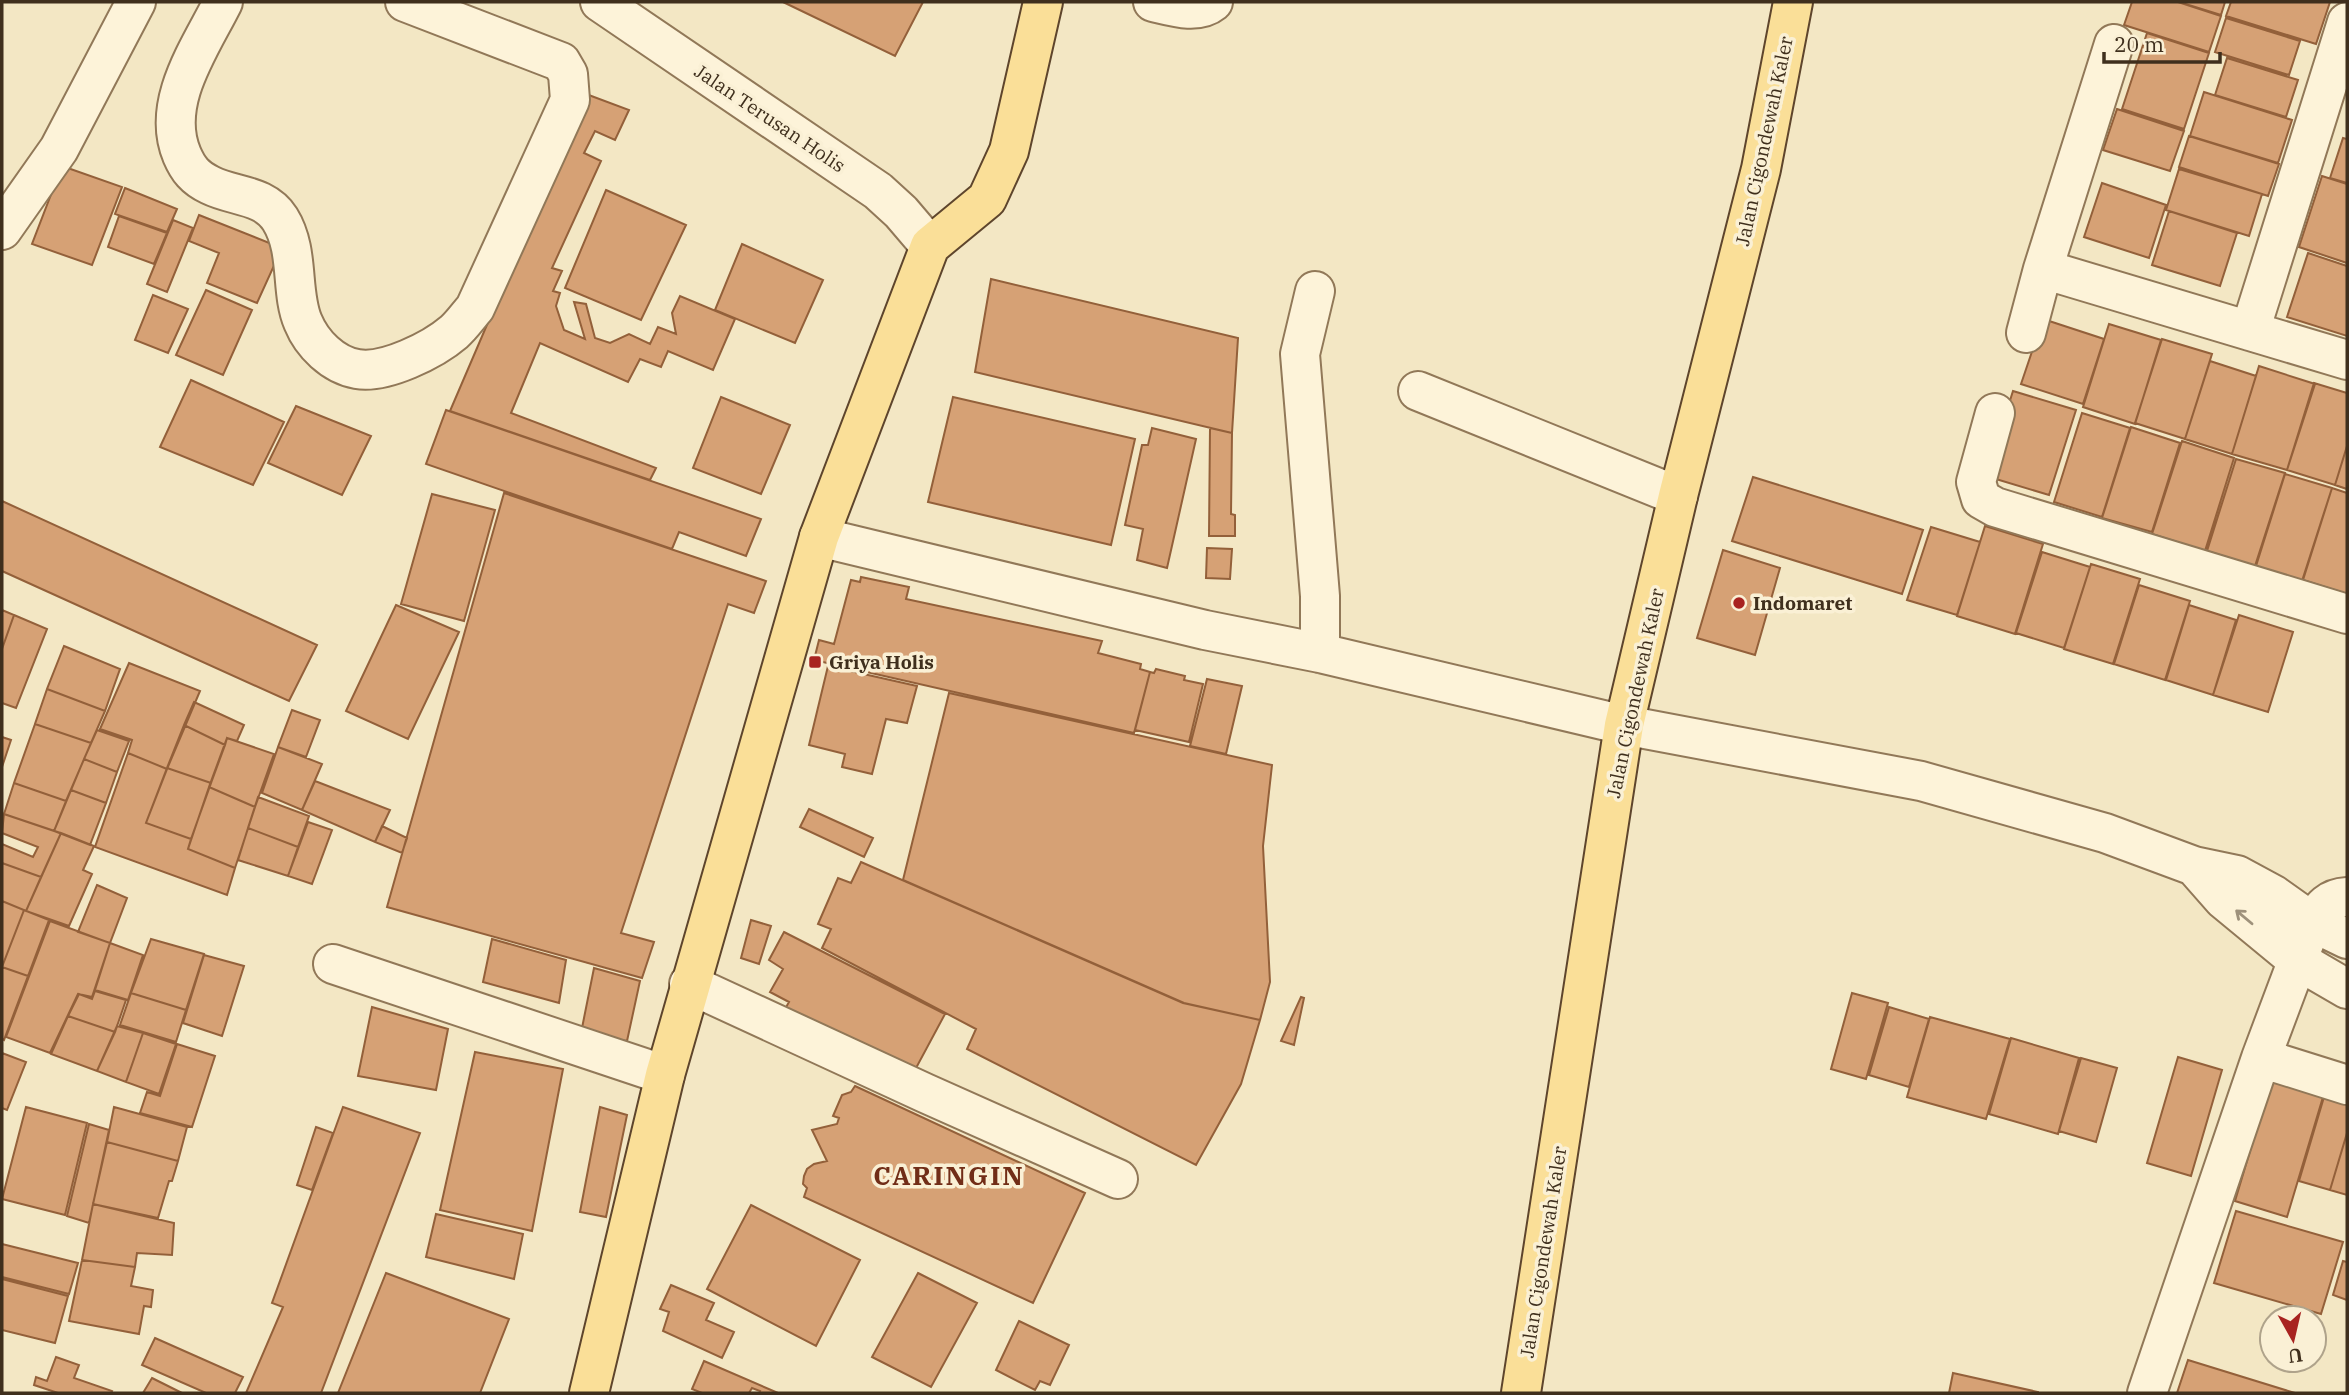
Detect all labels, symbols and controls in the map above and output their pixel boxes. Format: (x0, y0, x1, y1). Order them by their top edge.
scale bar (2104, 21, 2220, 65)
text: 20 m (2114, 30, 2164, 58)
street label: Jalan Cigondewah Kaler (1730, 33, 1798, 248)
street label: Jalan Terusan Holis (690, 59, 850, 177)
street label: Jalan Cigondewah Kaler (1601, 585, 1669, 800)
place label: Indomaret (1753, 591, 1852, 615)
marker: Indomaret (1731, 595, 1747, 611)
place label: Griya Holis (829, 650, 934, 674)
marker: Griya Holis (807, 654, 823, 670)
one-way arrow (2236, 909, 2254, 925)
street label: Jalan Cigondewah Kaler (1514, 1144, 1572, 1359)
district label: CARINGIN (873, 1158, 1025, 1192)
north arrow (2258, 1304, 2328, 1374)
text: U (2286, 1343, 2304, 1369)

